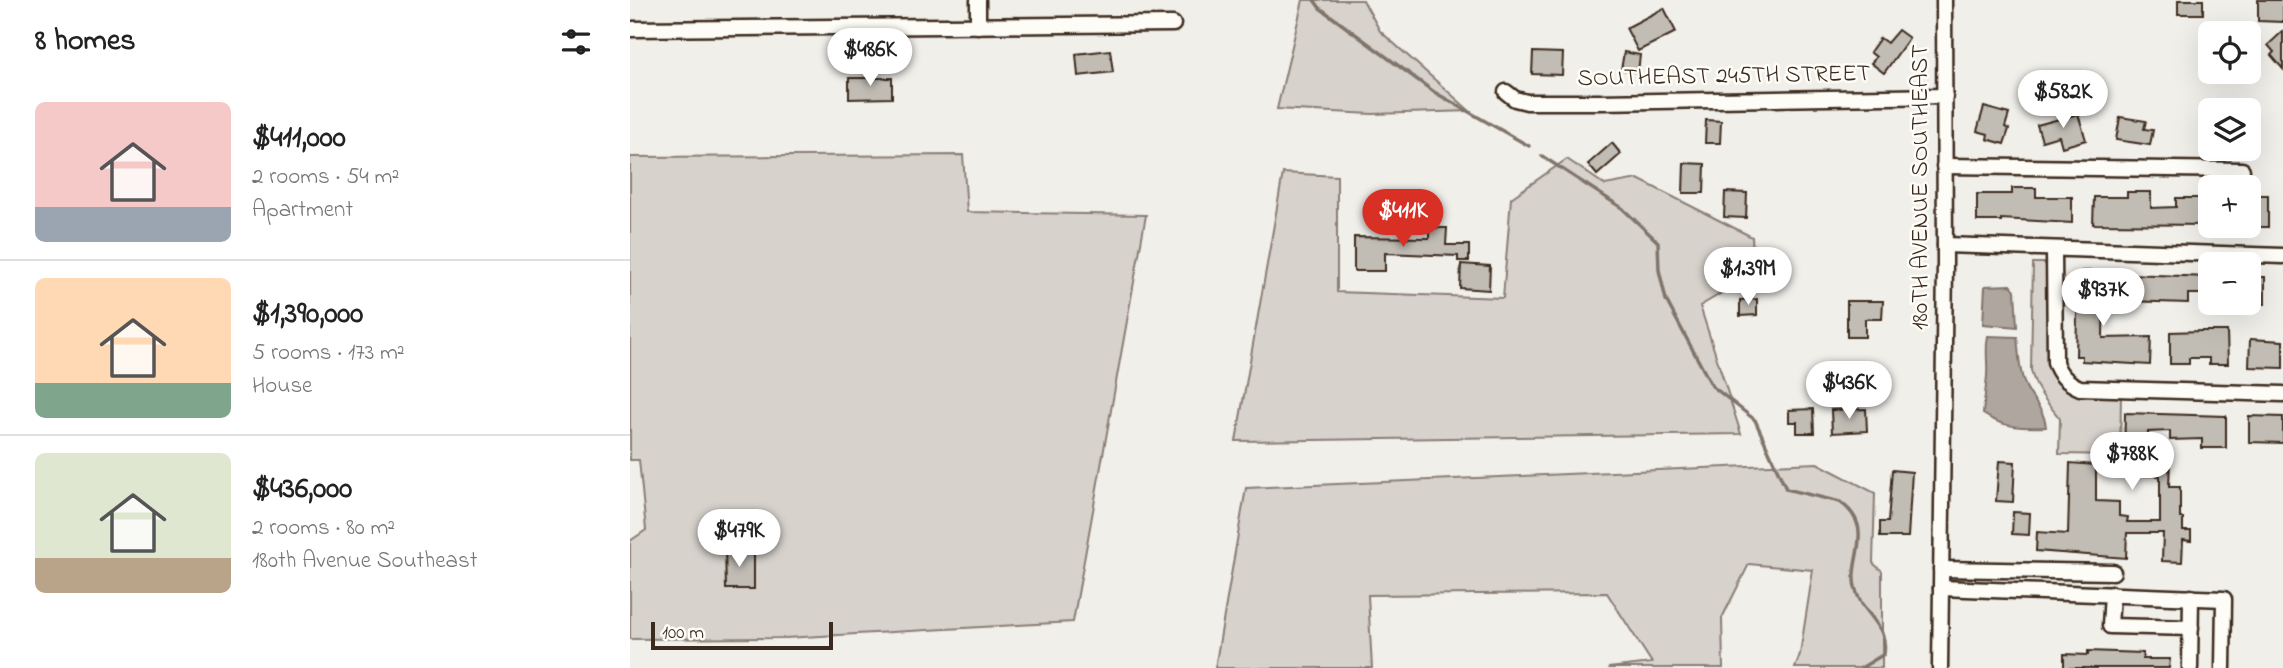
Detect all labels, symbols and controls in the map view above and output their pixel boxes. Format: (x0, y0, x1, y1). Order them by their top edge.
text: 8 homes (35, 20, 136, 64)
map controls (2198, 21, 2261, 315)
button: locate (2198, 21, 2261, 84)
icon: filters (557, 23, 595, 61)
pin: $486K (821, 28, 919, 88)
text: $486K (843, 34, 897, 67)
street label: 180TH AVENUE SOUTHEAST (1904, 44, 1939, 330)
street label: SOUTHEAST 245TH STREET (1577, 57, 1871, 97)
pin: $582K (2014, 71, 2112, 130)
text: $582K (2034, 76, 2092, 109)
button: layers (2198, 98, 2261, 161)
text: $411,000 (252, 117, 346, 161)
icon: home (91, 130, 175, 214)
text: 2 rooms · 54 m² (252, 161, 399, 194)
button: + (2198, 175, 2261, 238)
pin: $411K (1354, 190, 1452, 249)
text: Apartment (252, 194, 353, 227)
text: $411K (1378, 195, 1428, 228)
pin: $1.39M (1691, 247, 1805, 307)
button: − (2198, 252, 2261, 315)
text: $1.39M (1720, 253, 1776, 286)
pin: $937K (2054, 268, 2152, 328)
text: $937K (2078, 274, 2128, 307)
text: $1,390,000 (252, 293, 363, 337)
icon: home (91, 306, 175, 390)
text: 5 rooms · 173 m² (252, 337, 405, 370)
pin: $436K (1800, 362, 1898, 421)
text: $436K (1822, 367, 1876, 400)
text: House (252, 370, 312, 403)
pin: $788K (2083, 433, 2181, 492)
text: $788K (2106, 438, 2158, 471)
text: $436,000 (252, 468, 352, 512)
icon: home (91, 481, 175, 565)
pin: $479K (690, 510, 788, 569)
text: 2 rooms · 80 m² (252, 512, 395, 545)
text: $479K (714, 515, 764, 548)
text: 180th Avenue Southeast (252, 545, 477, 578)
scale bar (651, 619, 833, 651)
text: 100 m (662, 620, 704, 647)

